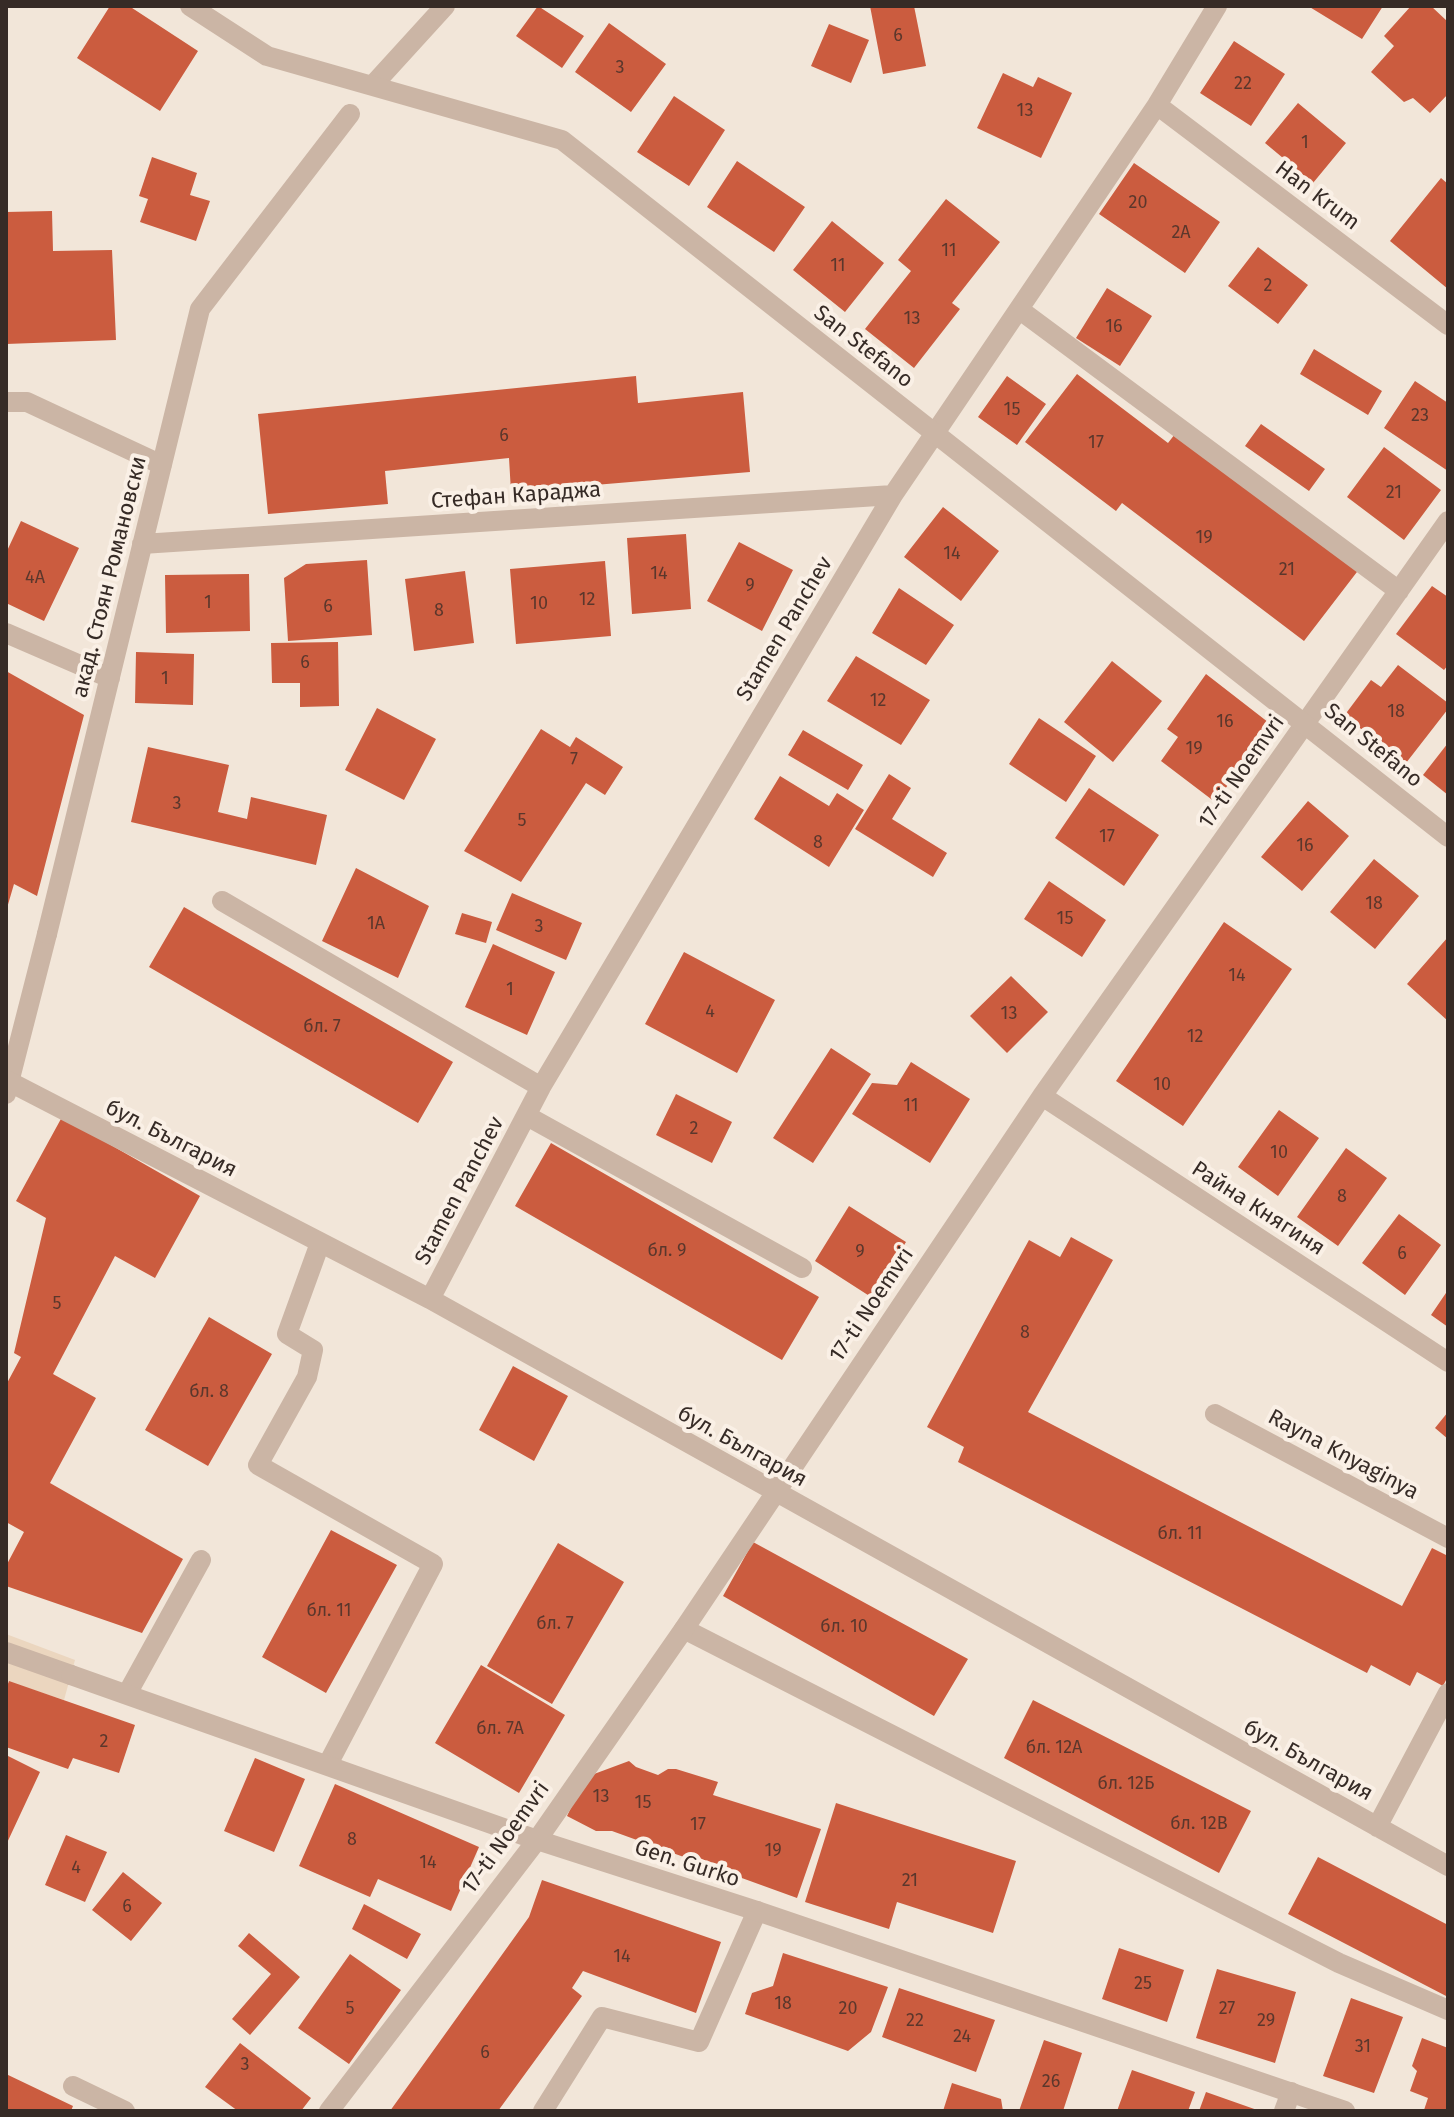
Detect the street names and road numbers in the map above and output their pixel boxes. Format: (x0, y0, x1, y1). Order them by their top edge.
street label: Han Krum (1270, 156, 1364, 236)
street label: San Stefano (808, 300, 918, 394)
street label: акад. Стоян Романовски (67, 454, 153, 700)
street label: Стефан Караджа (430, 477, 602, 515)
street label: Stamen Panchev (731, 552, 839, 706)
street label: San Stefano (1319, 698, 1427, 794)
street label: 17-ti Noemvri (1193, 710, 1291, 834)
street label: бул. България (101, 1095, 241, 1183)
street label: Stamen Panchev (410, 1112, 510, 1270)
street label: Райна Княгиня (1186, 1156, 1330, 1262)
street label: 17-ti Noemvri (824, 1243, 920, 1367)
street label: бул. България (673, 1401, 811, 1493)
street label: Rayna Knyaginya (1263, 1404, 1423, 1506)
street label: бул. България (1239, 1715, 1377, 1807)
street label: 17-ti Noemvri (456, 1777, 556, 1899)
street label: Gen. Gurko (631, 1835, 743, 1893)

